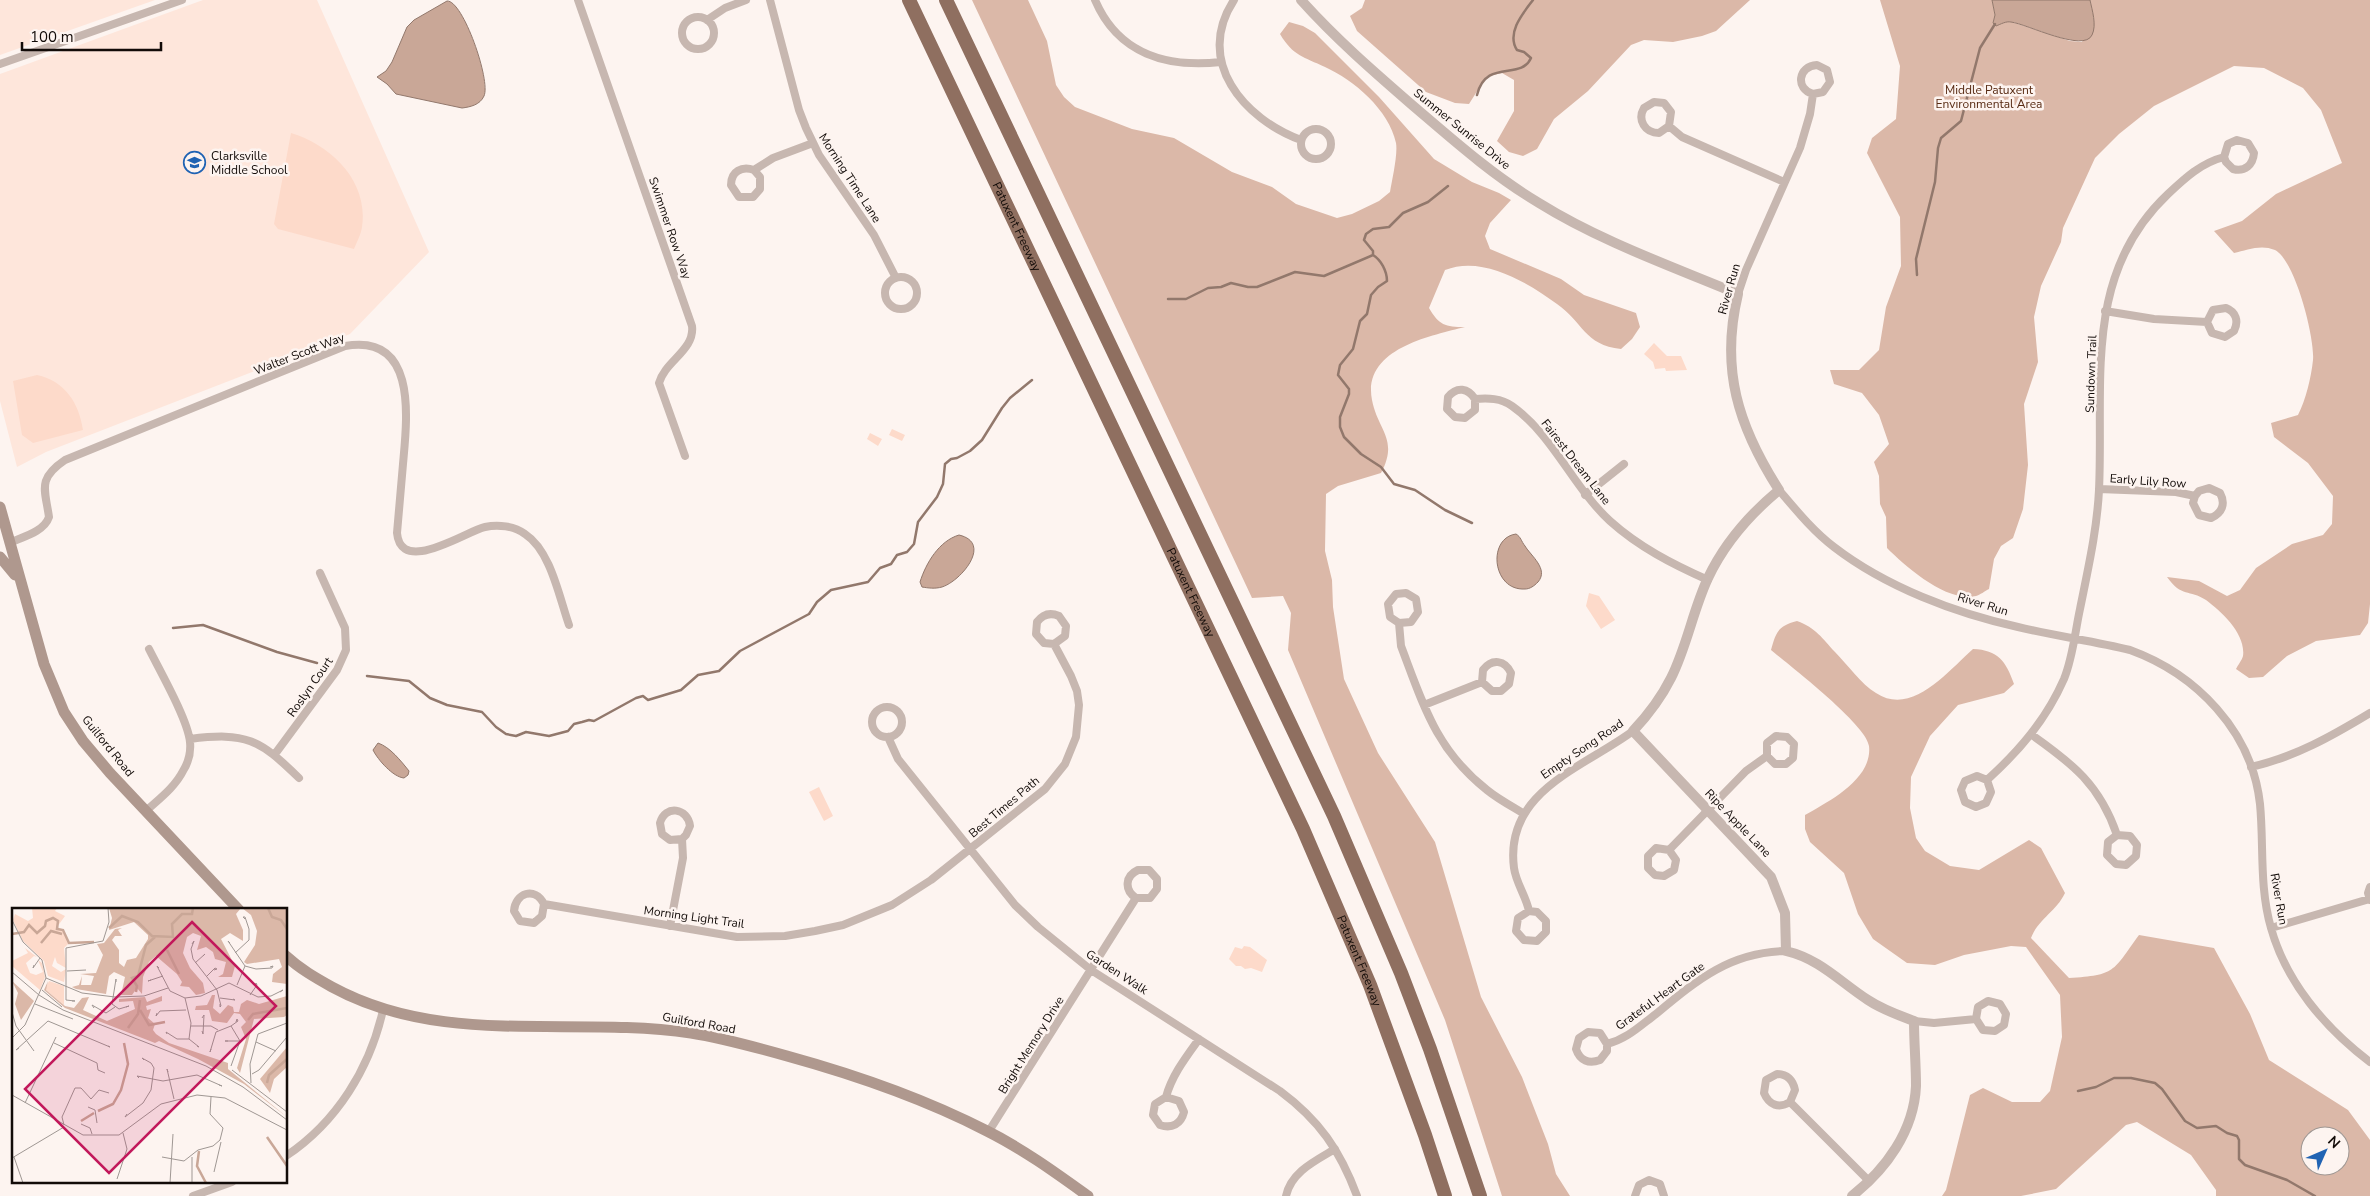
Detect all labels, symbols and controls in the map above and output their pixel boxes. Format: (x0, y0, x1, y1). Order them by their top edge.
scale bar (22, 20, 161, 52)
text: 100 m (30, 27, 74, 47)
park label: Middle Patuxent Environmental Area (1936, 82, 2042, 112)
street label: Summer Sunrise Drive (1410, 85, 1514, 173)
street label: Morning Time Lane (815, 130, 885, 226)
place label: Clarksville Middle School (211, 148, 288, 178)
school or university icon: Clarksville Middle School (183, 151, 207, 175)
street label: Swimmer Row Way (645, 175, 695, 282)
street label: Patuxent Freeway (989, 179, 1045, 275)
street label: River Run (1714, 262, 1744, 316)
street label: Walter Scott Way (251, 329, 347, 379)
street label: Sundown Trail (2082, 334, 2100, 413)
street label: Fairest Dream Lane (1538, 416, 1614, 508)
street label: Early Lily Row (2109, 470, 2187, 492)
street label: Patuxent Freeway (1163, 545, 1219, 641)
street label: River Run (1956, 589, 2010, 619)
street label: Roslyn Court (283, 653, 337, 720)
street label: Guilford Road (78, 712, 138, 780)
street label: Empty Song Road (1537, 715, 1627, 783)
street label: Best Times Path (965, 773, 1043, 841)
street label: Ripe Apple Lane (1701, 785, 1775, 861)
street label: River Run (2267, 872, 2291, 926)
street label: Morning Light Trail (643, 902, 746, 932)
inset map (12, 908, 288, 1184)
street label: Patuxent Freeway (1333, 913, 1385, 1009)
street label: Garden Walk (1083, 946, 1152, 999)
street label: Grateful Heart Gate (1612, 958, 1708, 1034)
street label: Bright Memory Drive (994, 993, 1068, 1097)
street label: Guilford Road (661, 1009, 737, 1037)
north arrow (2300, 1126, 2350, 1176)
text: N (2323, 1132, 2344, 1153)

